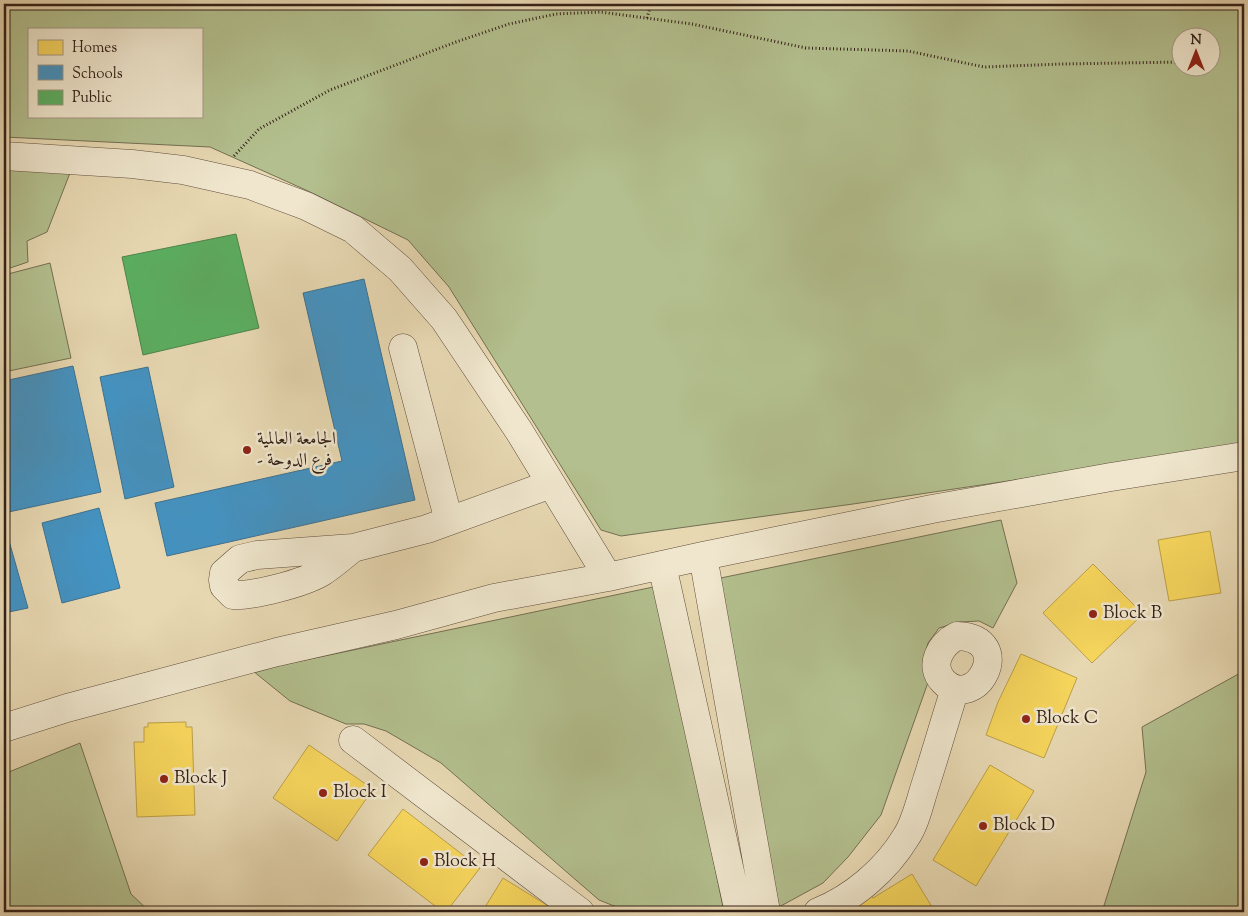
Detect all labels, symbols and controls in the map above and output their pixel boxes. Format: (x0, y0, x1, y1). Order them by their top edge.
legend (28, 28, 202, 118)
north arrow (1170, 28, 1220, 78)
text: N (1190, 31, 1202, 51)
text: Homes (72, 38, 117, 59)
text: Schools (72, 64, 123, 85)
text: Public (72, 88, 112, 109)
place label: الجامعة العالمية - فرع الدوحة (257, 427, 336, 474)
marker: الجامعة العالمية - فرع الدوحة (241, 444, 253, 456)
place label: Block B (1103, 601, 1162, 627)
marker: Block B (1087, 608, 1099, 620)
place label: Block C (1036, 706, 1098, 732)
marker: Block C (1020, 713, 1032, 725)
place label: Block J (174, 766, 227, 792)
marker: Block J (158, 773, 170, 785)
place label: Block I (333, 780, 387, 806)
marker: Block I (317, 787, 329, 799)
place label: Block D (993, 813, 1055, 839)
marker: Block D (977, 820, 989, 832)
place label: Block H (434, 849, 496, 875)
marker: Block H (418, 856, 430, 868)

